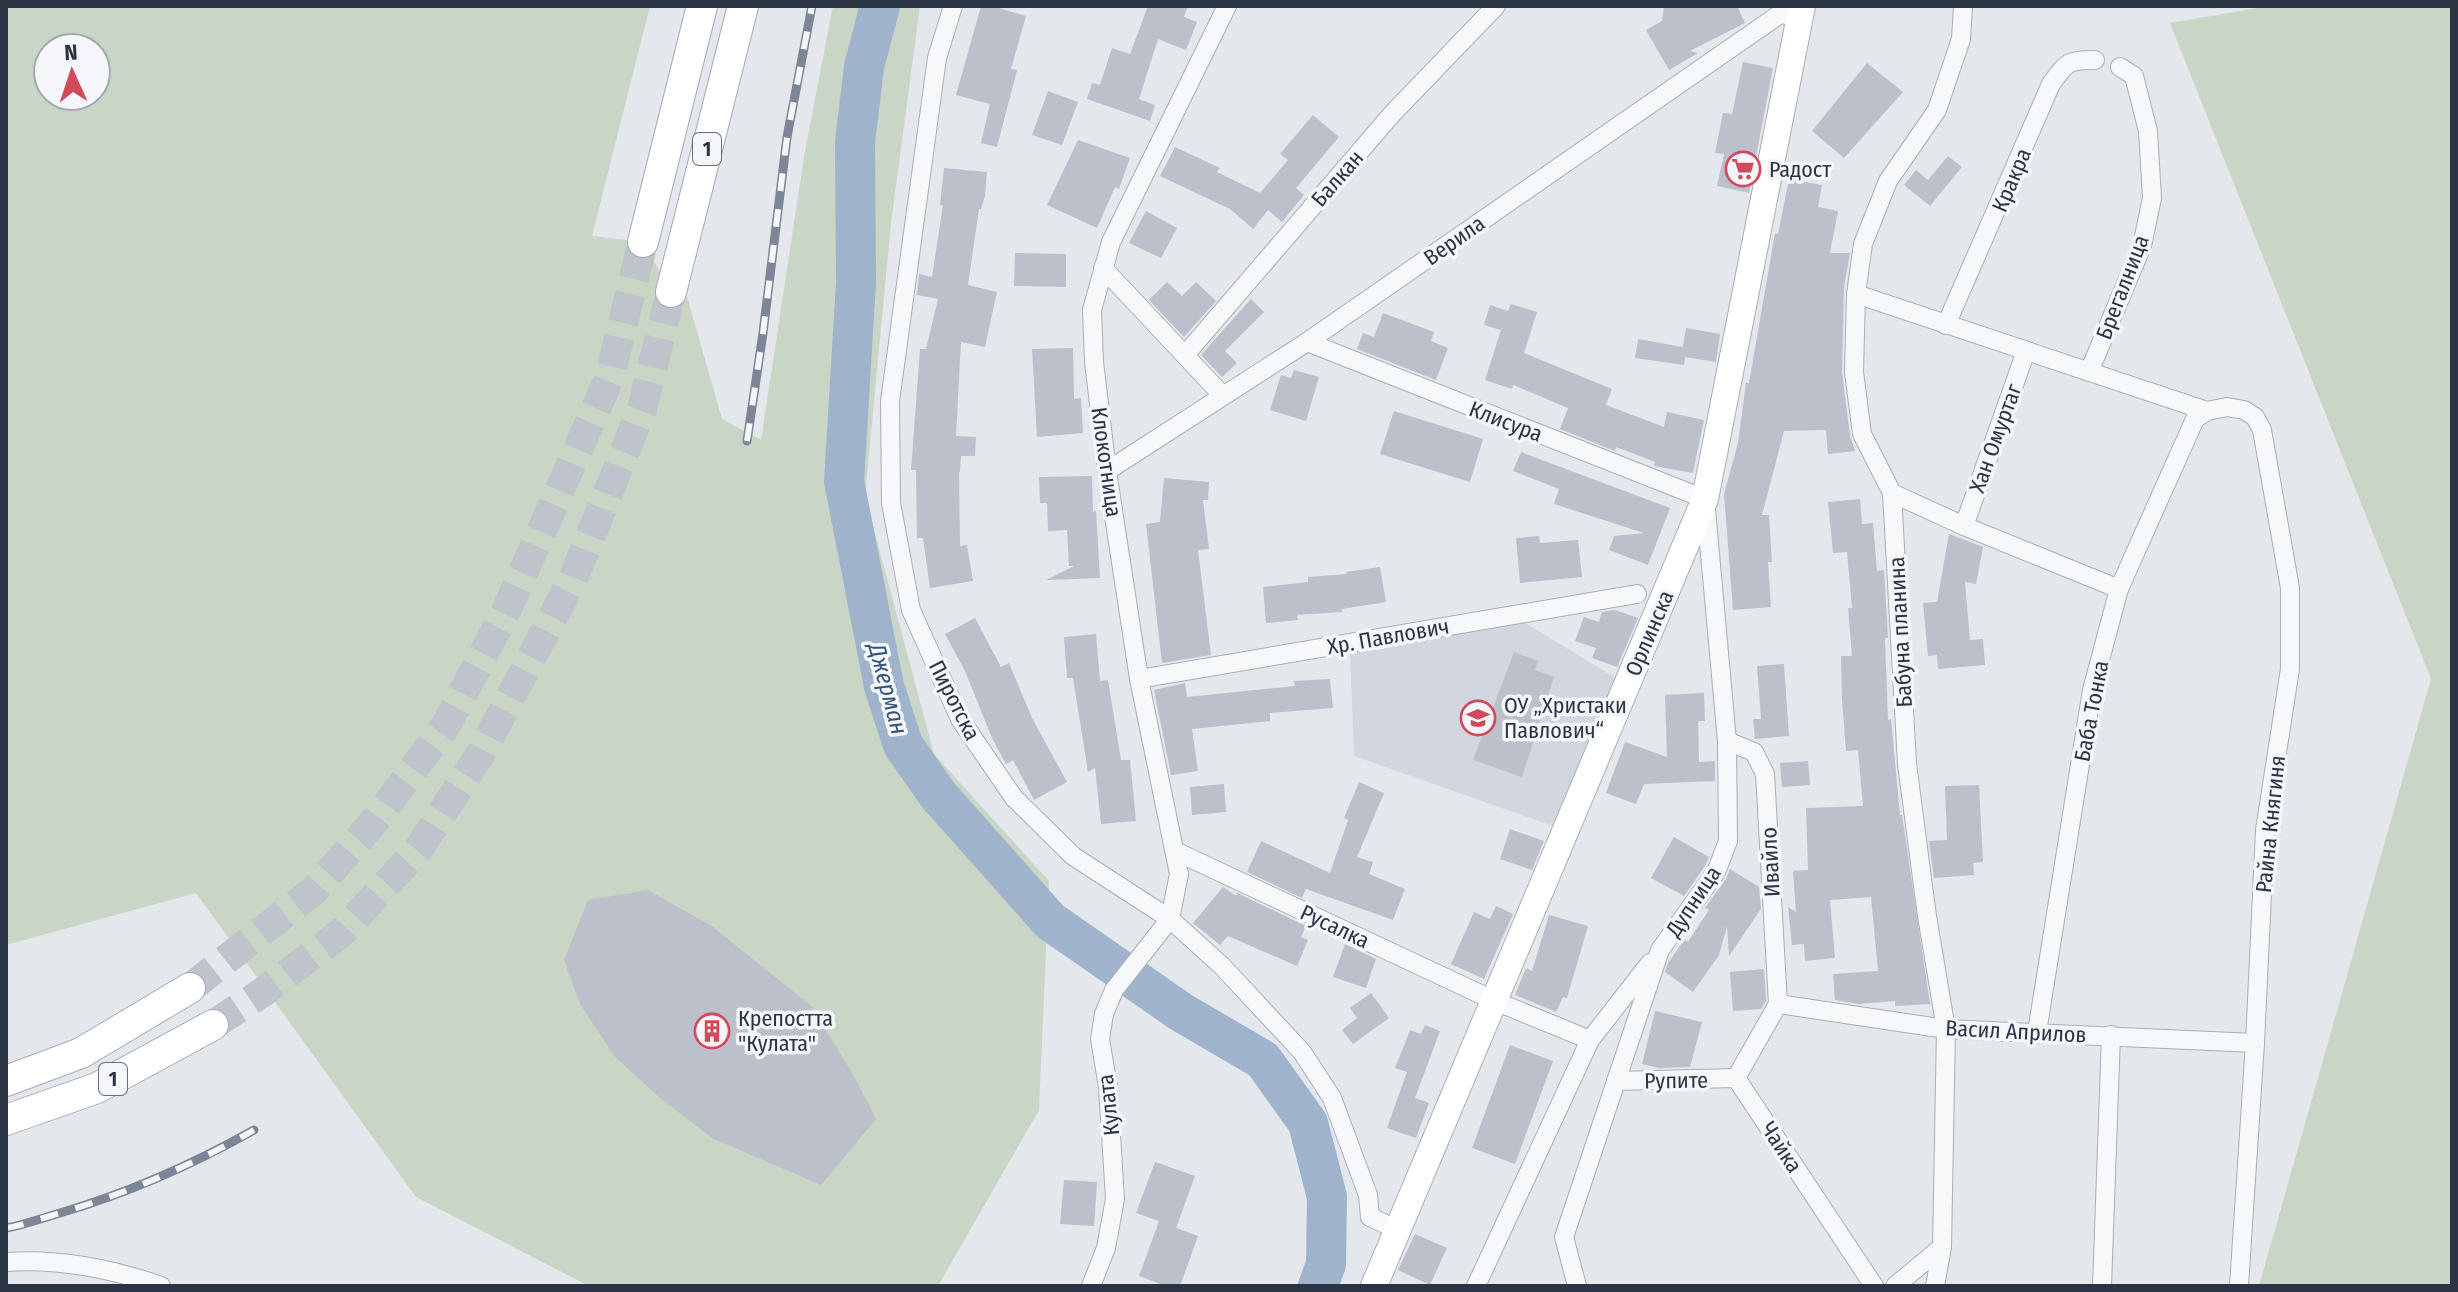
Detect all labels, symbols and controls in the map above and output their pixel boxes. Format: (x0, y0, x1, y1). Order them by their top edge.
north arrow (32, 32, 112, 112)
text: N (64, 39, 78, 66)
road number: 1 (693, 133, 721, 165)
street label: Кракра (1986, 144, 2037, 216)
street label: Балкан (1305, 145, 1369, 212)
supermarket icon: Радост (1724, 150, 1762, 188)
place label: Радост (1769, 156, 1831, 183)
street label: Верила (1418, 210, 1490, 271)
street label: Брегалница (2090, 231, 2155, 343)
street label: Хан Омуртаг (1963, 380, 2028, 496)
street label: Клисура (1465, 395, 1546, 448)
street label: Клокотница (1085, 405, 1128, 519)
street label: Бабуна планина (1883, 556, 1918, 708)
street label: Орлинска (1619, 586, 1680, 680)
street label: Хр. Павлович (1325, 612, 1451, 661)
water label: Джерман (862, 638, 914, 738)
street label: Пиротска (923, 656, 986, 745)
street label: Баба Тонка (2068, 658, 2115, 764)
place label: ОУ „Христаки Павлович“ (1504, 692, 1627, 744)
school or university icon: ОУ „Христаки Павлович“ (1459, 699, 1497, 737)
street label: Райна Княгиня (2250, 754, 2291, 894)
street label: Ивайло (1755, 826, 1786, 897)
street label: Дупница (1659, 861, 1727, 943)
street label: Русалка (1296, 899, 1374, 954)
place label: Крепостта "Кулата" (738, 1005, 833, 1057)
building icon: Крепостта "Кулата" (693, 1012, 731, 1050)
street label: Васил Априлов (1945, 1014, 2087, 1049)
road number: 1 (99, 1063, 127, 1095)
street label: Рупите (1644, 1066, 1708, 1095)
street label: Кулата (1092, 1073, 1125, 1137)
street label: Чайка (1755, 1117, 1808, 1178)

